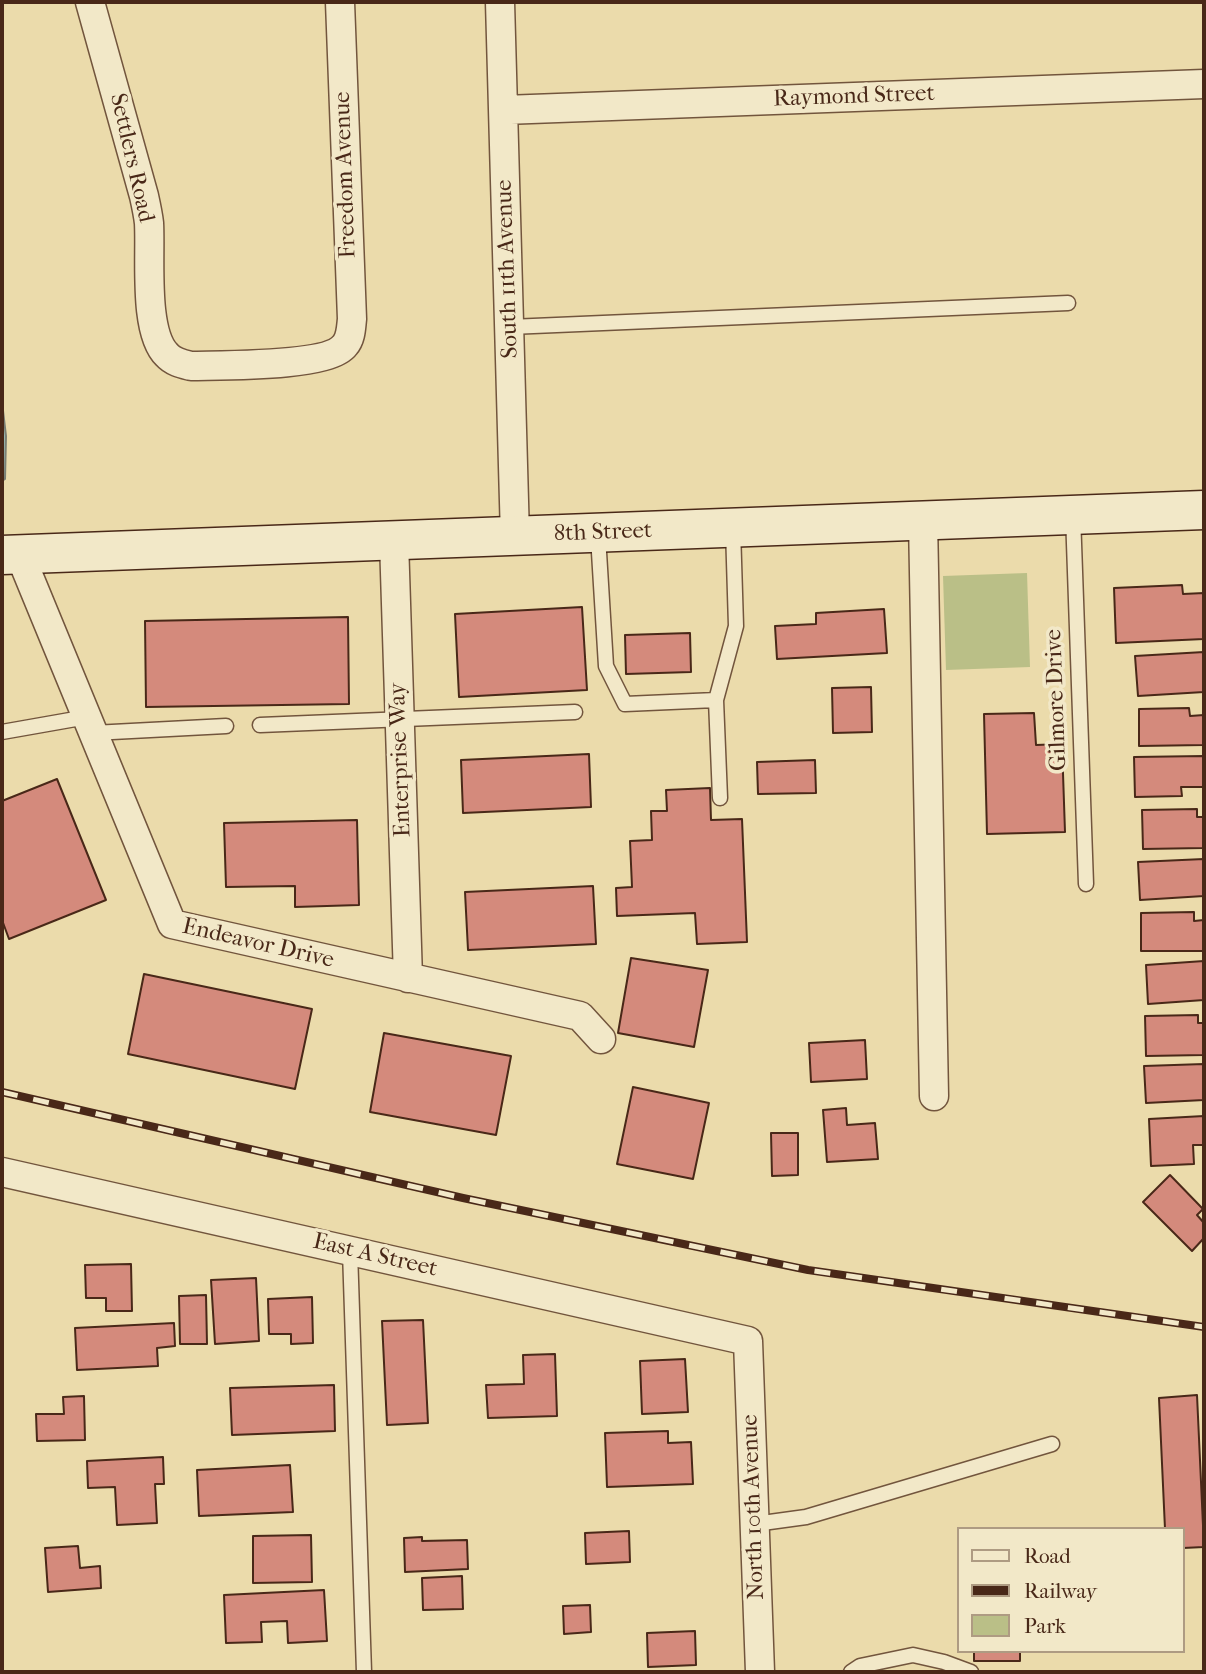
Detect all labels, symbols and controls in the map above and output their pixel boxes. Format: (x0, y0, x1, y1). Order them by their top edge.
street label: Raymond Street (773, 80, 935, 114)
street label: Settlers Road (103, 91, 159, 225)
street label: Freedom Avenue (329, 91, 363, 259)
street label: South 11th Avenue (491, 179, 525, 359)
street label: 8th Street (553, 517, 653, 549)
street label: Gilmore Drive (1041, 629, 1073, 771)
street label: Enterprise Way (385, 682, 417, 838)
street label: Endeavor Drive (179, 913, 337, 975)
street label: East A Street (310, 1228, 440, 1284)
street label: North 10th Avenue (737, 1414, 771, 1600)
legend (958, 1527, 1185, 1653)
text: Road (1024, 1544, 1071, 1568)
text: Railway (1024, 1579, 1097, 1603)
text: Park (1024, 1614, 1066, 1638)

